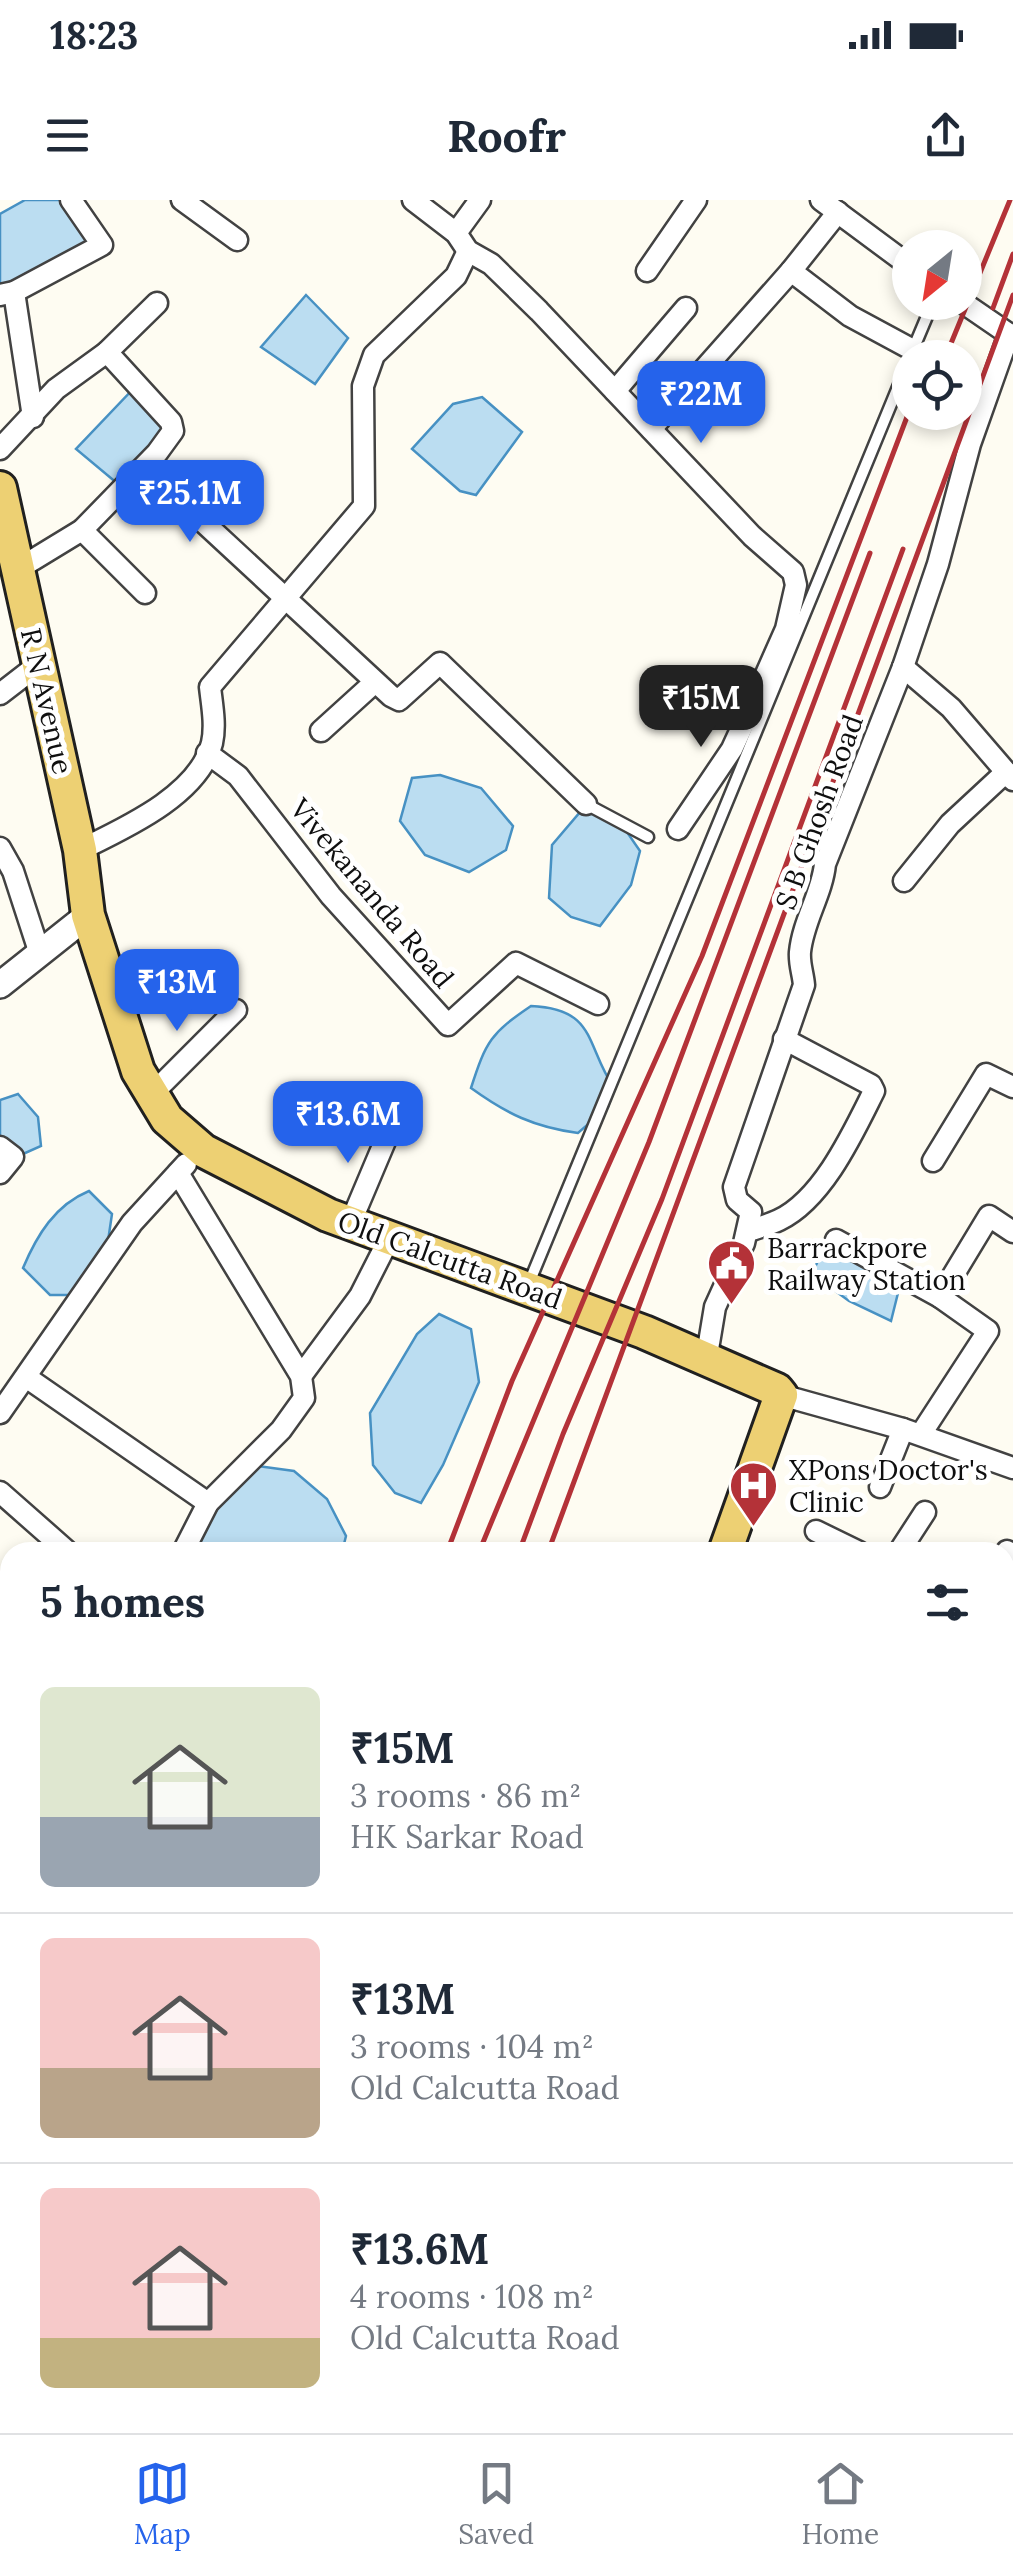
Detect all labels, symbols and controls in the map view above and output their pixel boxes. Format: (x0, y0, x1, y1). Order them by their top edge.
text: 18:23 (50, 11, 138, 59)
text: Roofr (447, 107, 566, 164)
icon: menu (40, 108, 95, 163)
icon: share (918, 108, 973, 163)
north arrow (892, 230, 982, 320)
map controls (892, 230, 982, 430)
button: locate (892, 340, 982, 430)
pin: ₹22M (642, 361, 760, 446)
text: ₹22M (659, 373, 743, 414)
pin: ₹25.1M (109, 460, 271, 545)
text: ₹25.1M (138, 472, 242, 513)
street label: R N Avenue (13, 625, 81, 777)
pin: ₹15M (642, 665, 760, 750)
text: ₹15M (661, 677, 741, 718)
street label: S B Ghosh Road (767, 710, 871, 914)
street label: Vivekananda Road (282, 790, 462, 995)
pin: ₹13M (118, 949, 236, 1034)
text: ₹13M (137, 961, 217, 1002)
pin: ₹13.6M (267, 1081, 429, 1166)
text: ₹13.6M (295, 1093, 401, 1134)
street label: Old Calcutta Road (333, 1203, 567, 1317)
place label: Barrackpore Railway Station (767, 1230, 966, 1298)
public building icon: Barrackpore Railway Station (706, 1238, 758, 1306)
place label: XPons Doctor's Clinic (789, 1452, 988, 1520)
hospital icon: XPons Doctor's Clinic (728, 1460, 780, 1528)
text: 5 homes (40, 1575, 205, 1629)
icon: filters (920, 1575, 975, 1630)
text: ₹15M (350, 1721, 455, 1775)
icon: home (120, 1727, 240, 1847)
text: 3 rooms · 86 m² (350, 1775, 581, 1816)
text: HK Sarkar Road (350, 1816, 584, 1857)
text: ₹13M (350, 1972, 455, 2026)
icon: home (120, 1978, 240, 2098)
text: 3 rooms · 104 m² (350, 2026, 594, 2067)
text: Old Calcutta Road (350, 2067, 620, 2108)
text: ₹13.6M (350, 2222, 489, 2276)
icon: home (120, 2228, 240, 2348)
text: 4 rooms · 108 m² (350, 2276, 594, 2317)
text: Old Calcutta Road (350, 2317, 620, 2358)
tab: Map (134, 2456, 191, 2552)
tab: Saved (458, 2456, 534, 2552)
tab: Home (801, 2456, 879, 2552)

